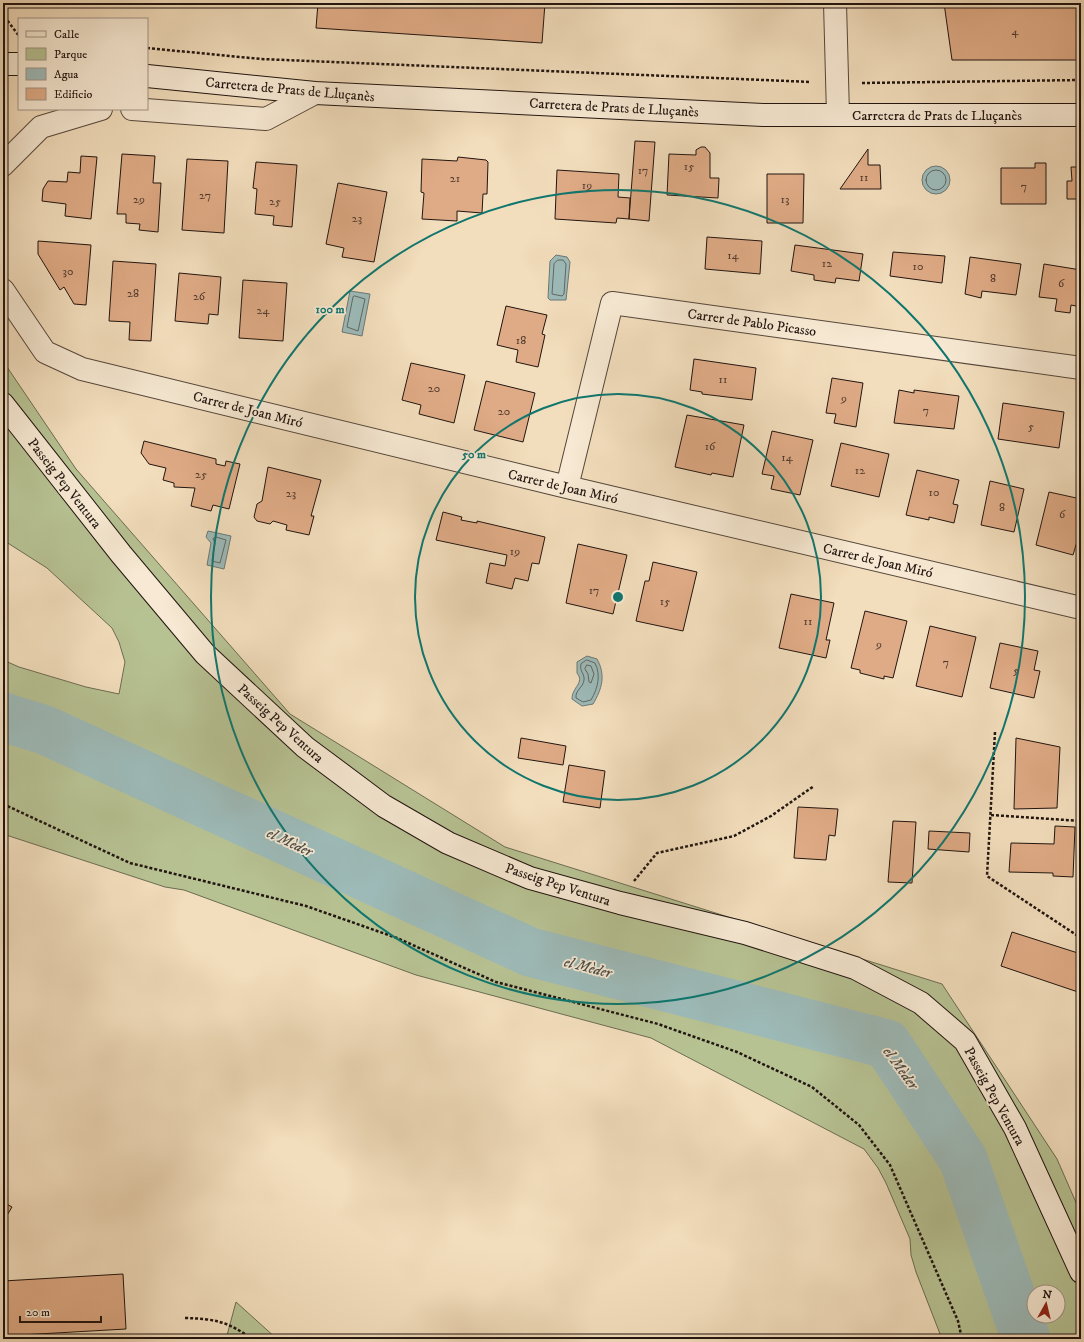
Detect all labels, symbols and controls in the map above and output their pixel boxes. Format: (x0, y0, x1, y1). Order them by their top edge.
legend (18, 18, 148, 110)
house number: 4 (1012, 24, 1020, 39)
text: Calle (54, 27, 79, 42)
text: Parque (54, 47, 87, 62)
text: Agua (54, 67, 79, 82)
street label: Carretera de Prats de Lluçanès (205, 74, 376, 106)
text: Edificio (54, 87, 93, 102)
street label: Carretera de Prats de Lluçanès (529, 95, 700, 121)
street label: Carretera de Prats de Lluçanès (852, 107, 1022, 125)
house number: 15 (684, 159, 694, 174)
house number: 17 (638, 163, 648, 178)
house number: 11 (860, 170, 868, 185)
house number: 21 (450, 171, 460, 186)
house number: 19 (582, 178, 592, 193)
house number: 7 (1021, 179, 1027, 194)
house number: 27 (199, 188, 211, 203)
house number: 29 (133, 192, 145, 207)
house number: 13 (781, 192, 789, 207)
house number: 25 (269, 194, 281, 209)
house number: 23 (352, 211, 362, 226)
house number: 14 (727, 248, 740, 263)
house number: 12 (822, 256, 832, 271)
house number: 10 (913, 259, 923, 274)
house number: 30 (63, 264, 73, 279)
house number: 8 (990, 271, 996, 286)
house number: 6 (1058, 276, 1065, 291)
house number: 28 (127, 286, 139, 301)
house number: 26 (193, 289, 206, 304)
text: 100 m (316, 302, 344, 317)
house number: 24 (257, 303, 270, 318)
street label: Carrer de Pablo Picasso (686, 305, 818, 341)
house number: 18 (516, 333, 526, 348)
house number: 11 (719, 372, 727, 387)
house number: 20 (428, 381, 440, 396)
street label: Carrer de Joan Miró (191, 388, 305, 432)
house number: 9 (840, 391, 847, 406)
house number: 7 (923, 403, 929, 418)
house number: 20 (498, 404, 510, 419)
house number: 5 (1028, 419, 1034, 434)
street label: Passeig Pep Ventura (23, 435, 105, 533)
house number: 16 (705, 439, 716, 454)
text: 50 m (461, 447, 486, 462)
house number: 14 (781, 450, 794, 465)
house number: 12 (855, 463, 865, 478)
street label: Carrer de Joan Miró (506, 466, 620, 508)
house number: 25 (195, 467, 207, 482)
house number: 10 (929, 485, 939, 500)
house number: 23 (286, 486, 296, 501)
house number: 8 (999, 500, 1005, 515)
house number: 6 (1059, 507, 1066, 522)
street label: Carrer de Joan Miró (821, 540, 935, 582)
house number: 19 (510, 544, 520, 559)
house number: 17 (589, 583, 599, 598)
centre of rings (611, 590, 625, 604)
house number: 15 (660, 594, 670, 609)
house number: 11 (804, 614, 812, 629)
house number: 9 (875, 637, 882, 652)
house number: 7 (943, 655, 949, 670)
house number: 5 (1013, 663, 1019, 678)
street label: Passeig Pep Ventura (233, 680, 327, 767)
water label: el Mèder (264, 824, 317, 862)
street label: Passeig Pep Ventura (503, 859, 613, 911)
water label: el Mèder (562, 952, 615, 983)
water label: el Mèder (879, 1043, 923, 1095)
street label: Passeig Pep Ventura (960, 1044, 1029, 1149)
north arrow (1026, 1284, 1066, 1324)
text: N (1042, 1288, 1053, 1303)
scale bar (20, 1298, 101, 1324)
text: 20 m (26, 1305, 50, 1320)

